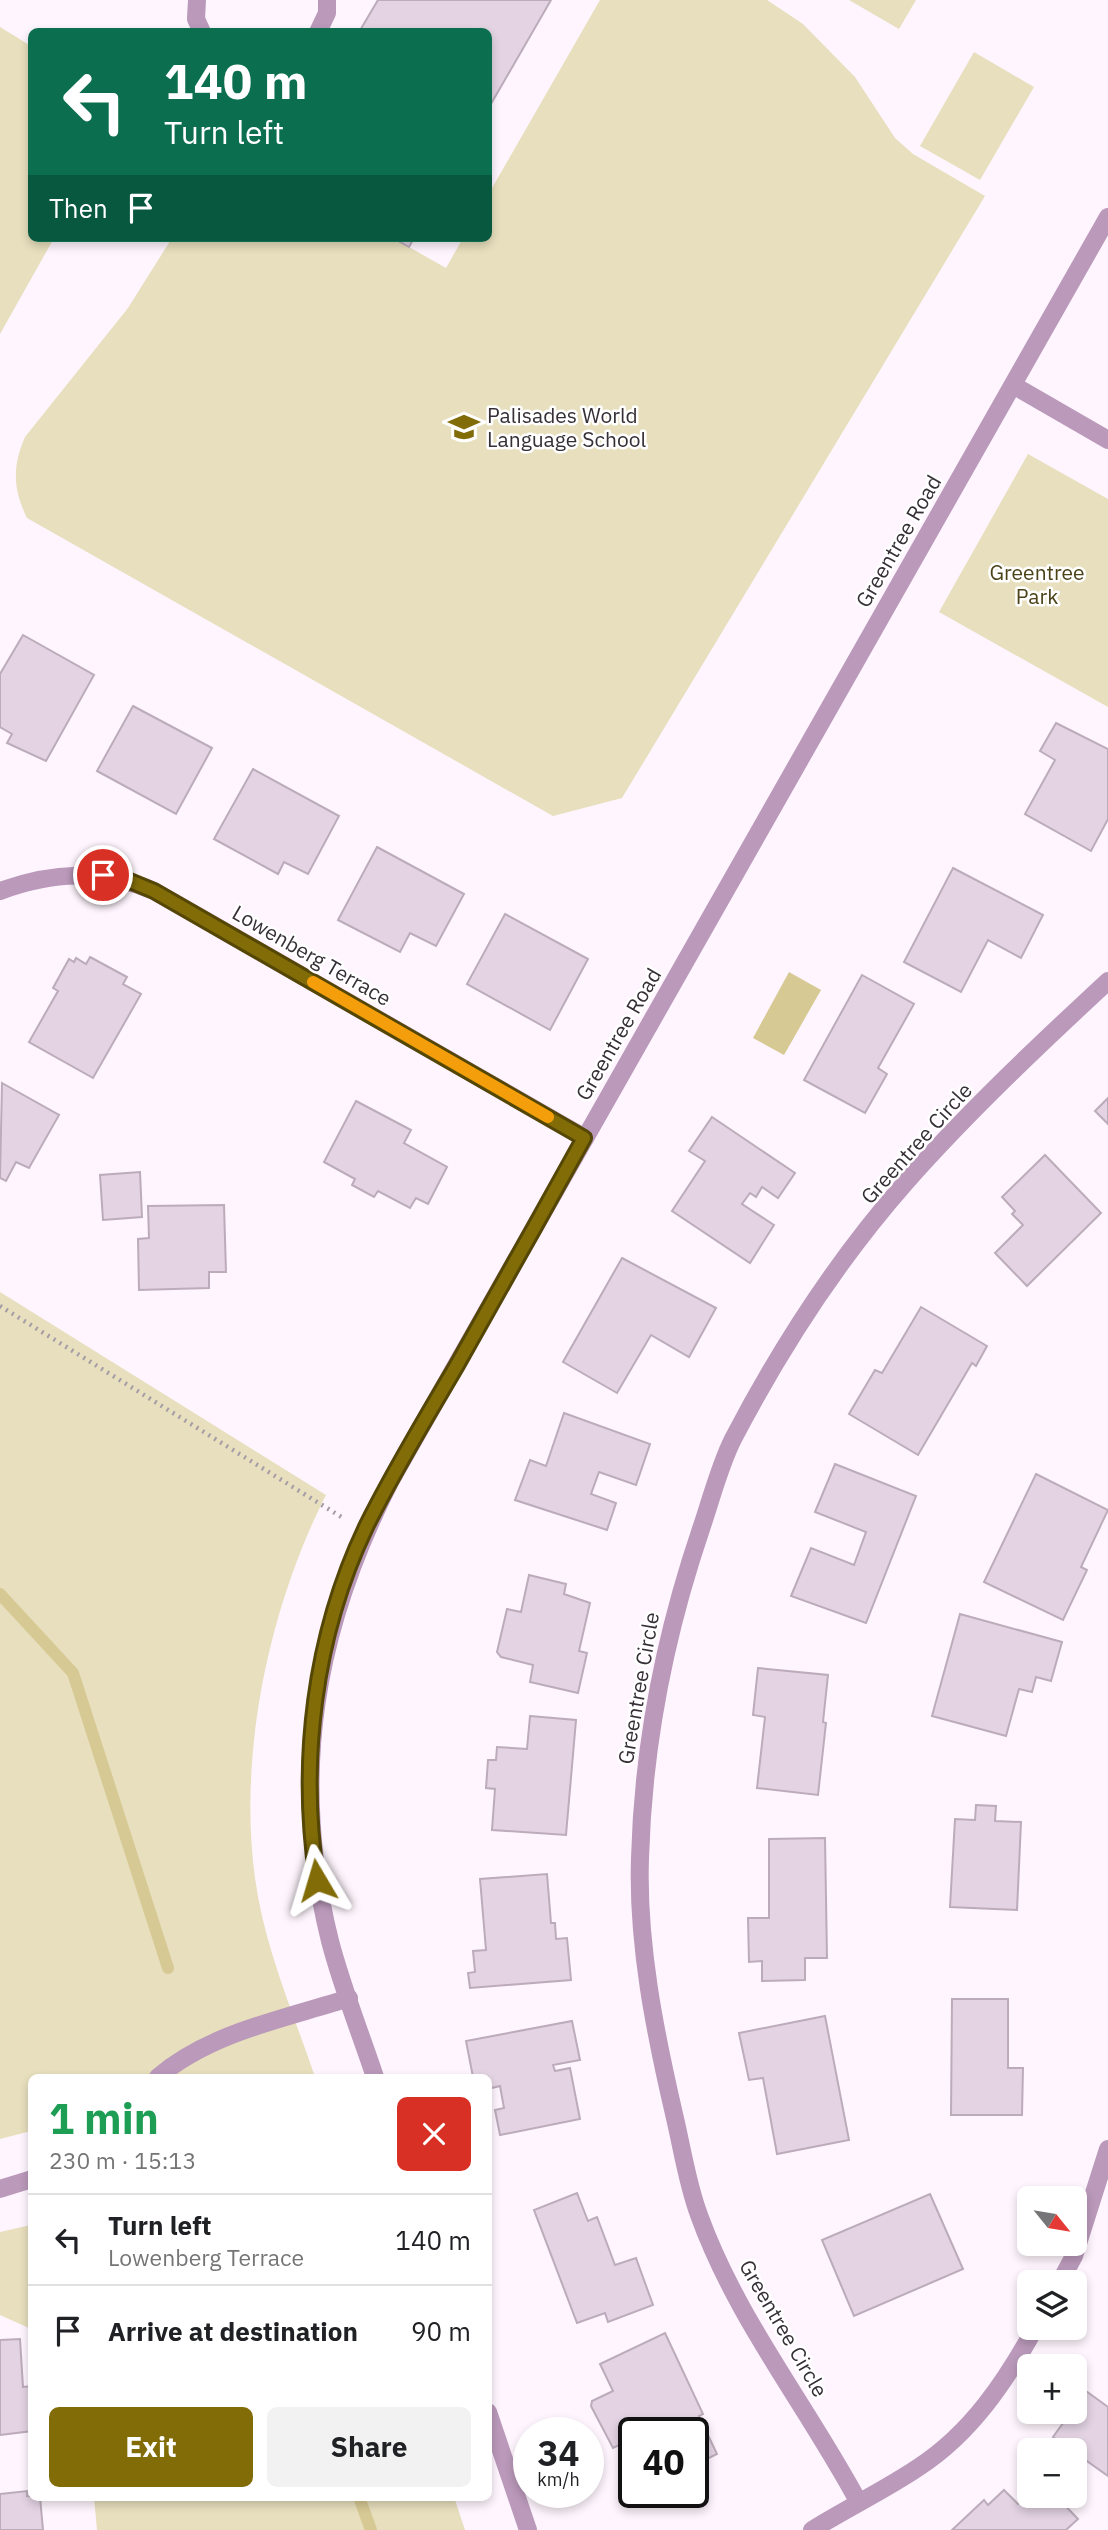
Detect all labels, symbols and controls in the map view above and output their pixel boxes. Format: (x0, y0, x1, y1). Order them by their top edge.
text: 140 m (164, 49, 308, 112)
icon: left (49, 56, 140, 147)
text: Turn left (164, 111, 284, 153)
icon: arrive (122, 189, 160, 227)
text: Then (49, 191, 108, 225)
place label: Palisades World Language School (487, 401, 646, 453)
school or university icon: Palisades World Language School (447, 410, 481, 444)
street label: Greentree Road (849, 470, 947, 612)
park label: Greentree Park (989, 558, 1085, 610)
pin (73, 845, 133, 905)
icon: arrive (84, 856, 122, 894)
street label: Lowenberg Terrace (227, 898, 397, 1012)
street label: Greentree Road (569, 963, 667, 1105)
street label: Greentree Circle (854, 1076, 978, 1210)
street label: Greentree Circle (611, 1610, 665, 1766)
position arrow (280, 1843, 354, 1917)
text: 1 min (49, 2091, 159, 2146)
button: close (397, 2097, 471, 2171)
text: 230 m · 15:13 (49, 2145, 196, 2175)
north arrow (1017, 2186, 1087, 2256)
map controls (1017, 2186, 1087, 2508)
text: Turn left (108, 2208, 211, 2242)
icon: left (49, 2221, 87, 2259)
text: 140 m (395, 2223, 471, 2257)
text: Lowenberg Terrace (108, 2242, 304, 2272)
street label: Greentree Circle (733, 2254, 835, 2402)
button: layers (1017, 2270, 1087, 2340)
icon: arrive (49, 2312, 87, 2350)
text: Arrive at destination (108, 2314, 358, 2348)
text: 90 m (411, 2314, 471, 2348)
button: + (1017, 2354, 1087, 2424)
button: Exit (49, 2407, 253, 2487)
button: Share (267, 2407, 471, 2487)
speed limit sign: 40 (618, 2417, 709, 2508)
text: 34 (537, 2430, 580, 2476)
button: − (1017, 2438, 1087, 2508)
text: km/h (537, 2468, 580, 2491)

